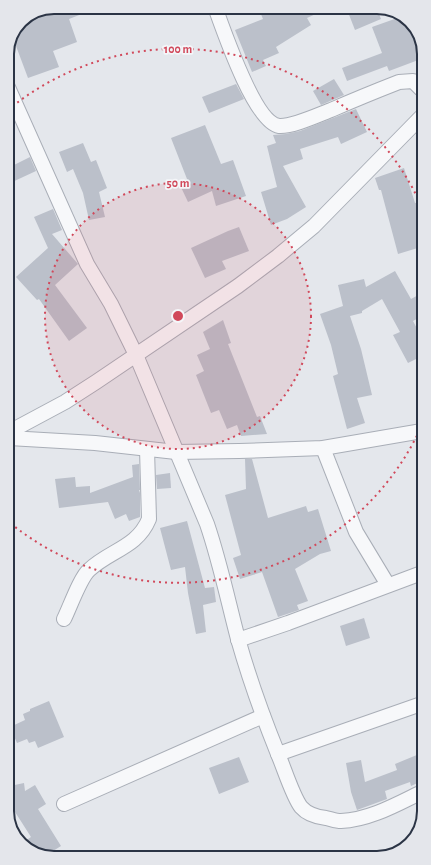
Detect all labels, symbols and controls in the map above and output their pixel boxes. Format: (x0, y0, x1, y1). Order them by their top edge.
text: 100 m (164, 43, 192, 55)
text: 50 m (167, 177, 190, 189)
centre of rings (171, 309, 185, 323)

